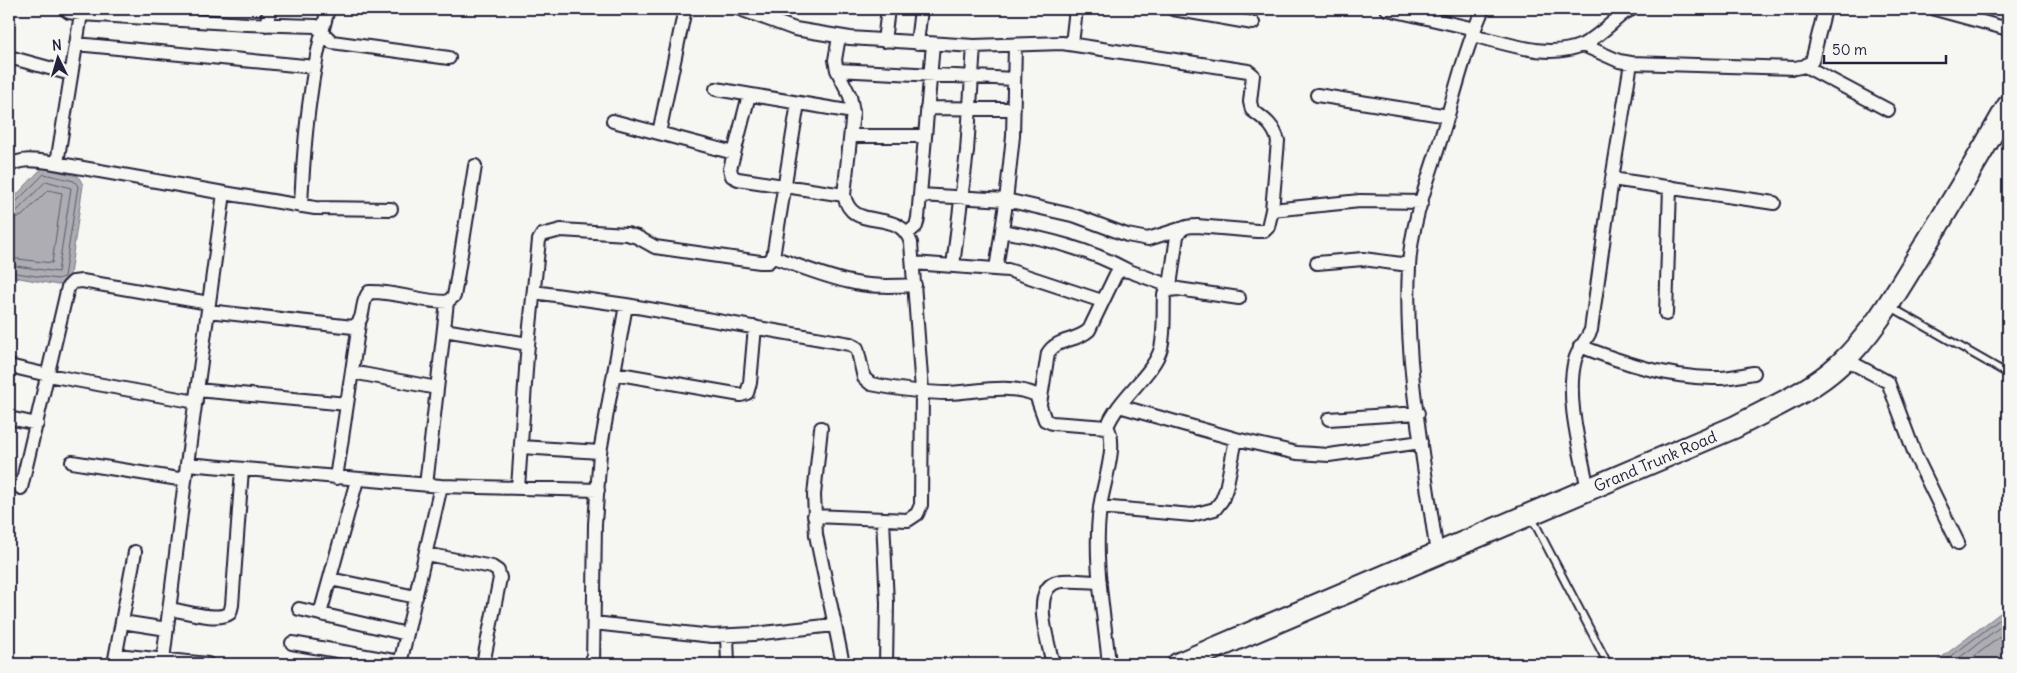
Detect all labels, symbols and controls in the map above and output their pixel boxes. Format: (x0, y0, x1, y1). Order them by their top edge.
north arrow (32, 32, 82, 82)
scale bar (1824, 32, 1947, 64)
text: N (51, 36, 62, 54)
text: 50 m (1832, 40, 1867, 59)
street label: Grand Trunk Road (1591, 426, 1719, 496)

